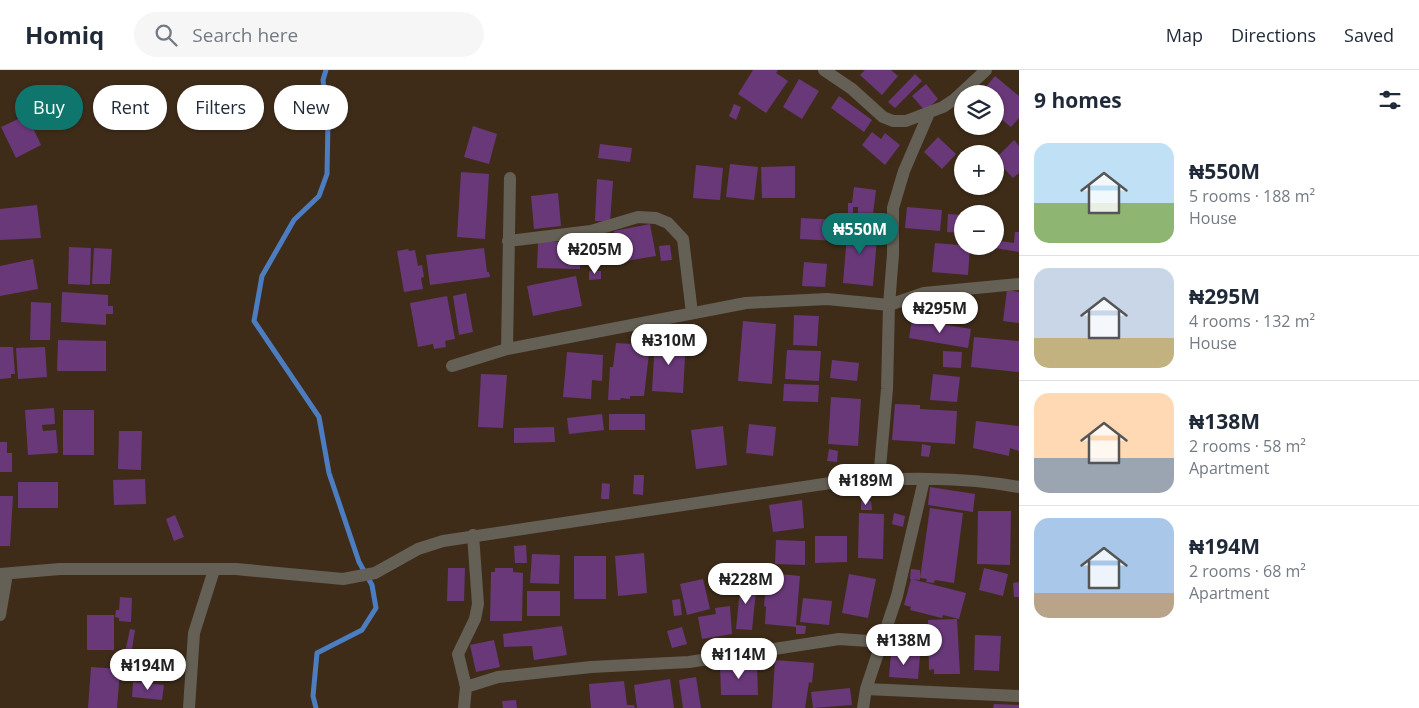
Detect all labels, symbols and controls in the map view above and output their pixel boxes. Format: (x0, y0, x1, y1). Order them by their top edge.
search box (134, 12, 484, 57)
text: Homiq (25, 18, 104, 51)
icon: search (152, 21, 180, 49)
text: Search here (192, 22, 298, 48)
text: Map (1166, 23, 1203, 47)
text: Directions (1231, 23, 1316, 47)
text: Saved (1344, 23, 1394, 47)
chip: Buy (15, 85, 83, 130)
chip: Rent (93, 85, 167, 130)
chip: Filters (177, 85, 264, 130)
chip: New (274, 85, 348, 130)
map controls (954, 85, 1004, 255)
button: layers (954, 85, 1004, 135)
text: 9 homes (1034, 86, 1122, 114)
icon: filters (1376, 86, 1404, 114)
button: + (954, 145, 1004, 195)
text: ₦550M (1189, 157, 1260, 185)
icon: home (1074, 163, 1134, 223)
text: 5 rooms · 188 m² (1189, 185, 1315, 207)
button: − (954, 205, 1004, 255)
text: House (1189, 207, 1237, 229)
pin: ₦550M (825, 212, 895, 255)
text: ₦550M (833, 218, 887, 240)
pin: ₦205M (560, 232, 630, 275)
text: ₦205M (568, 238, 622, 260)
text: ₦295M (1189, 282, 1260, 310)
icon: home (1074, 288, 1134, 348)
pin: ₦295M (905, 292, 975, 334)
text: ₦295M (913, 297, 967, 319)
text: 4 rooms · 132 m² (1189, 310, 1315, 332)
pin: ₦310M (634, 324, 704, 366)
text: ₦310M (642, 329, 696, 351)
text: House (1189, 332, 1237, 354)
text: ₦138M (1189, 407, 1260, 435)
icon: home (1074, 413, 1134, 473)
text: 2 rooms · 58 m² (1189, 435, 1306, 457)
text: Apartment (1189, 457, 1269, 479)
pin: ₦189M (831, 464, 901, 506)
text: ₦189M (839, 469, 893, 491)
text: ₦194M (1189, 532, 1260, 560)
icon: home (1074, 538, 1134, 598)
text: 2 rooms · 68 m² (1189, 560, 1306, 582)
pin: ₦228M (711, 562, 781, 605)
text: ₦228M (719, 568, 773, 590)
text: Apartment (1189, 582, 1269, 604)
pin: ₦138M (869, 624, 939, 666)
text: ₦138M (877, 629, 931, 651)
pin: ₦114M (704, 638, 774, 680)
text: ₦114M (712, 643, 766, 665)
pin: ₦194M (113, 648, 183, 691)
text: ₦194M (121, 654, 175, 676)

